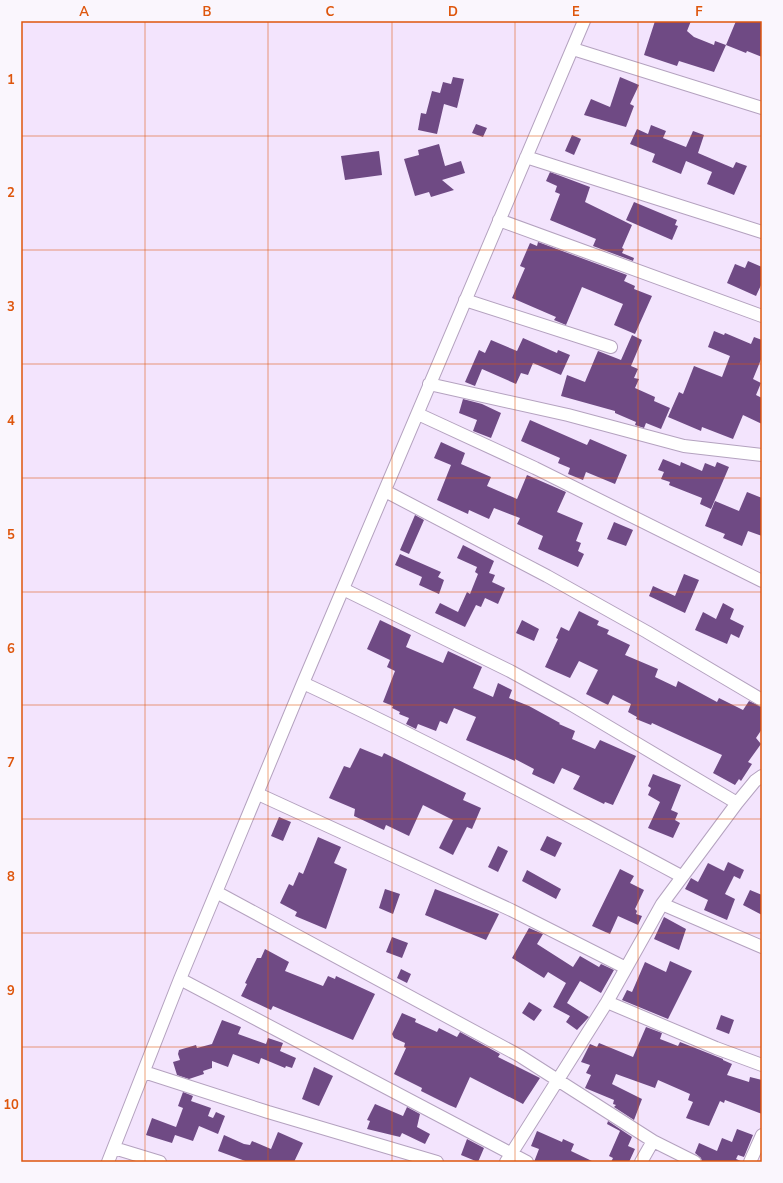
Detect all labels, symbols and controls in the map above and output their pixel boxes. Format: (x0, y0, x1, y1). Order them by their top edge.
text: A (79, 3, 89, 21)
text: B (203, 3, 212, 21)
text: C (326, 3, 335, 21)
text: D (448, 3, 458, 21)
text: E (572, 3, 580, 21)
text: F (695, 3, 703, 21)
text: 1 (7, 71, 15, 89)
text: 2 (7, 184, 15, 202)
text: 3 (7, 298, 15, 316)
text: 4 (7, 412, 15, 430)
text: 5 (7, 526, 15, 544)
text: 6 (7, 640, 15, 658)
text: 7 (7, 754, 15, 772)
text: 8 (7, 868, 15, 886)
text: 9 (7, 982, 15, 1000)
text: 10 (3, 1096, 19, 1114)

